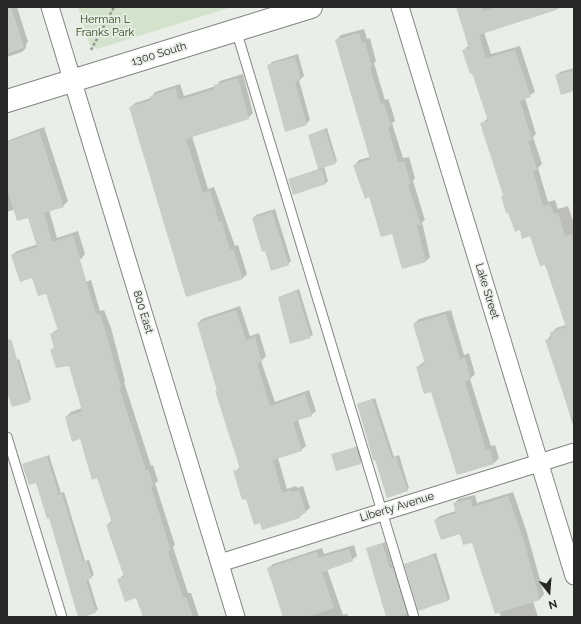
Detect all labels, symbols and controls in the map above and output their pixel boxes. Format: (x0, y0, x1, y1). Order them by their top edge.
park label: Herman L Franks Park (76, 13, 134, 39)
street label: 1300 South (130, 39, 188, 69)
street label: Lake Street (472, 261, 502, 321)
street label: 800 East (130, 289, 156, 335)
street label: Liberty Avenue (358, 489, 436, 525)
north arrow (529, 572, 569, 612)
text: N (547, 597, 559, 611)

